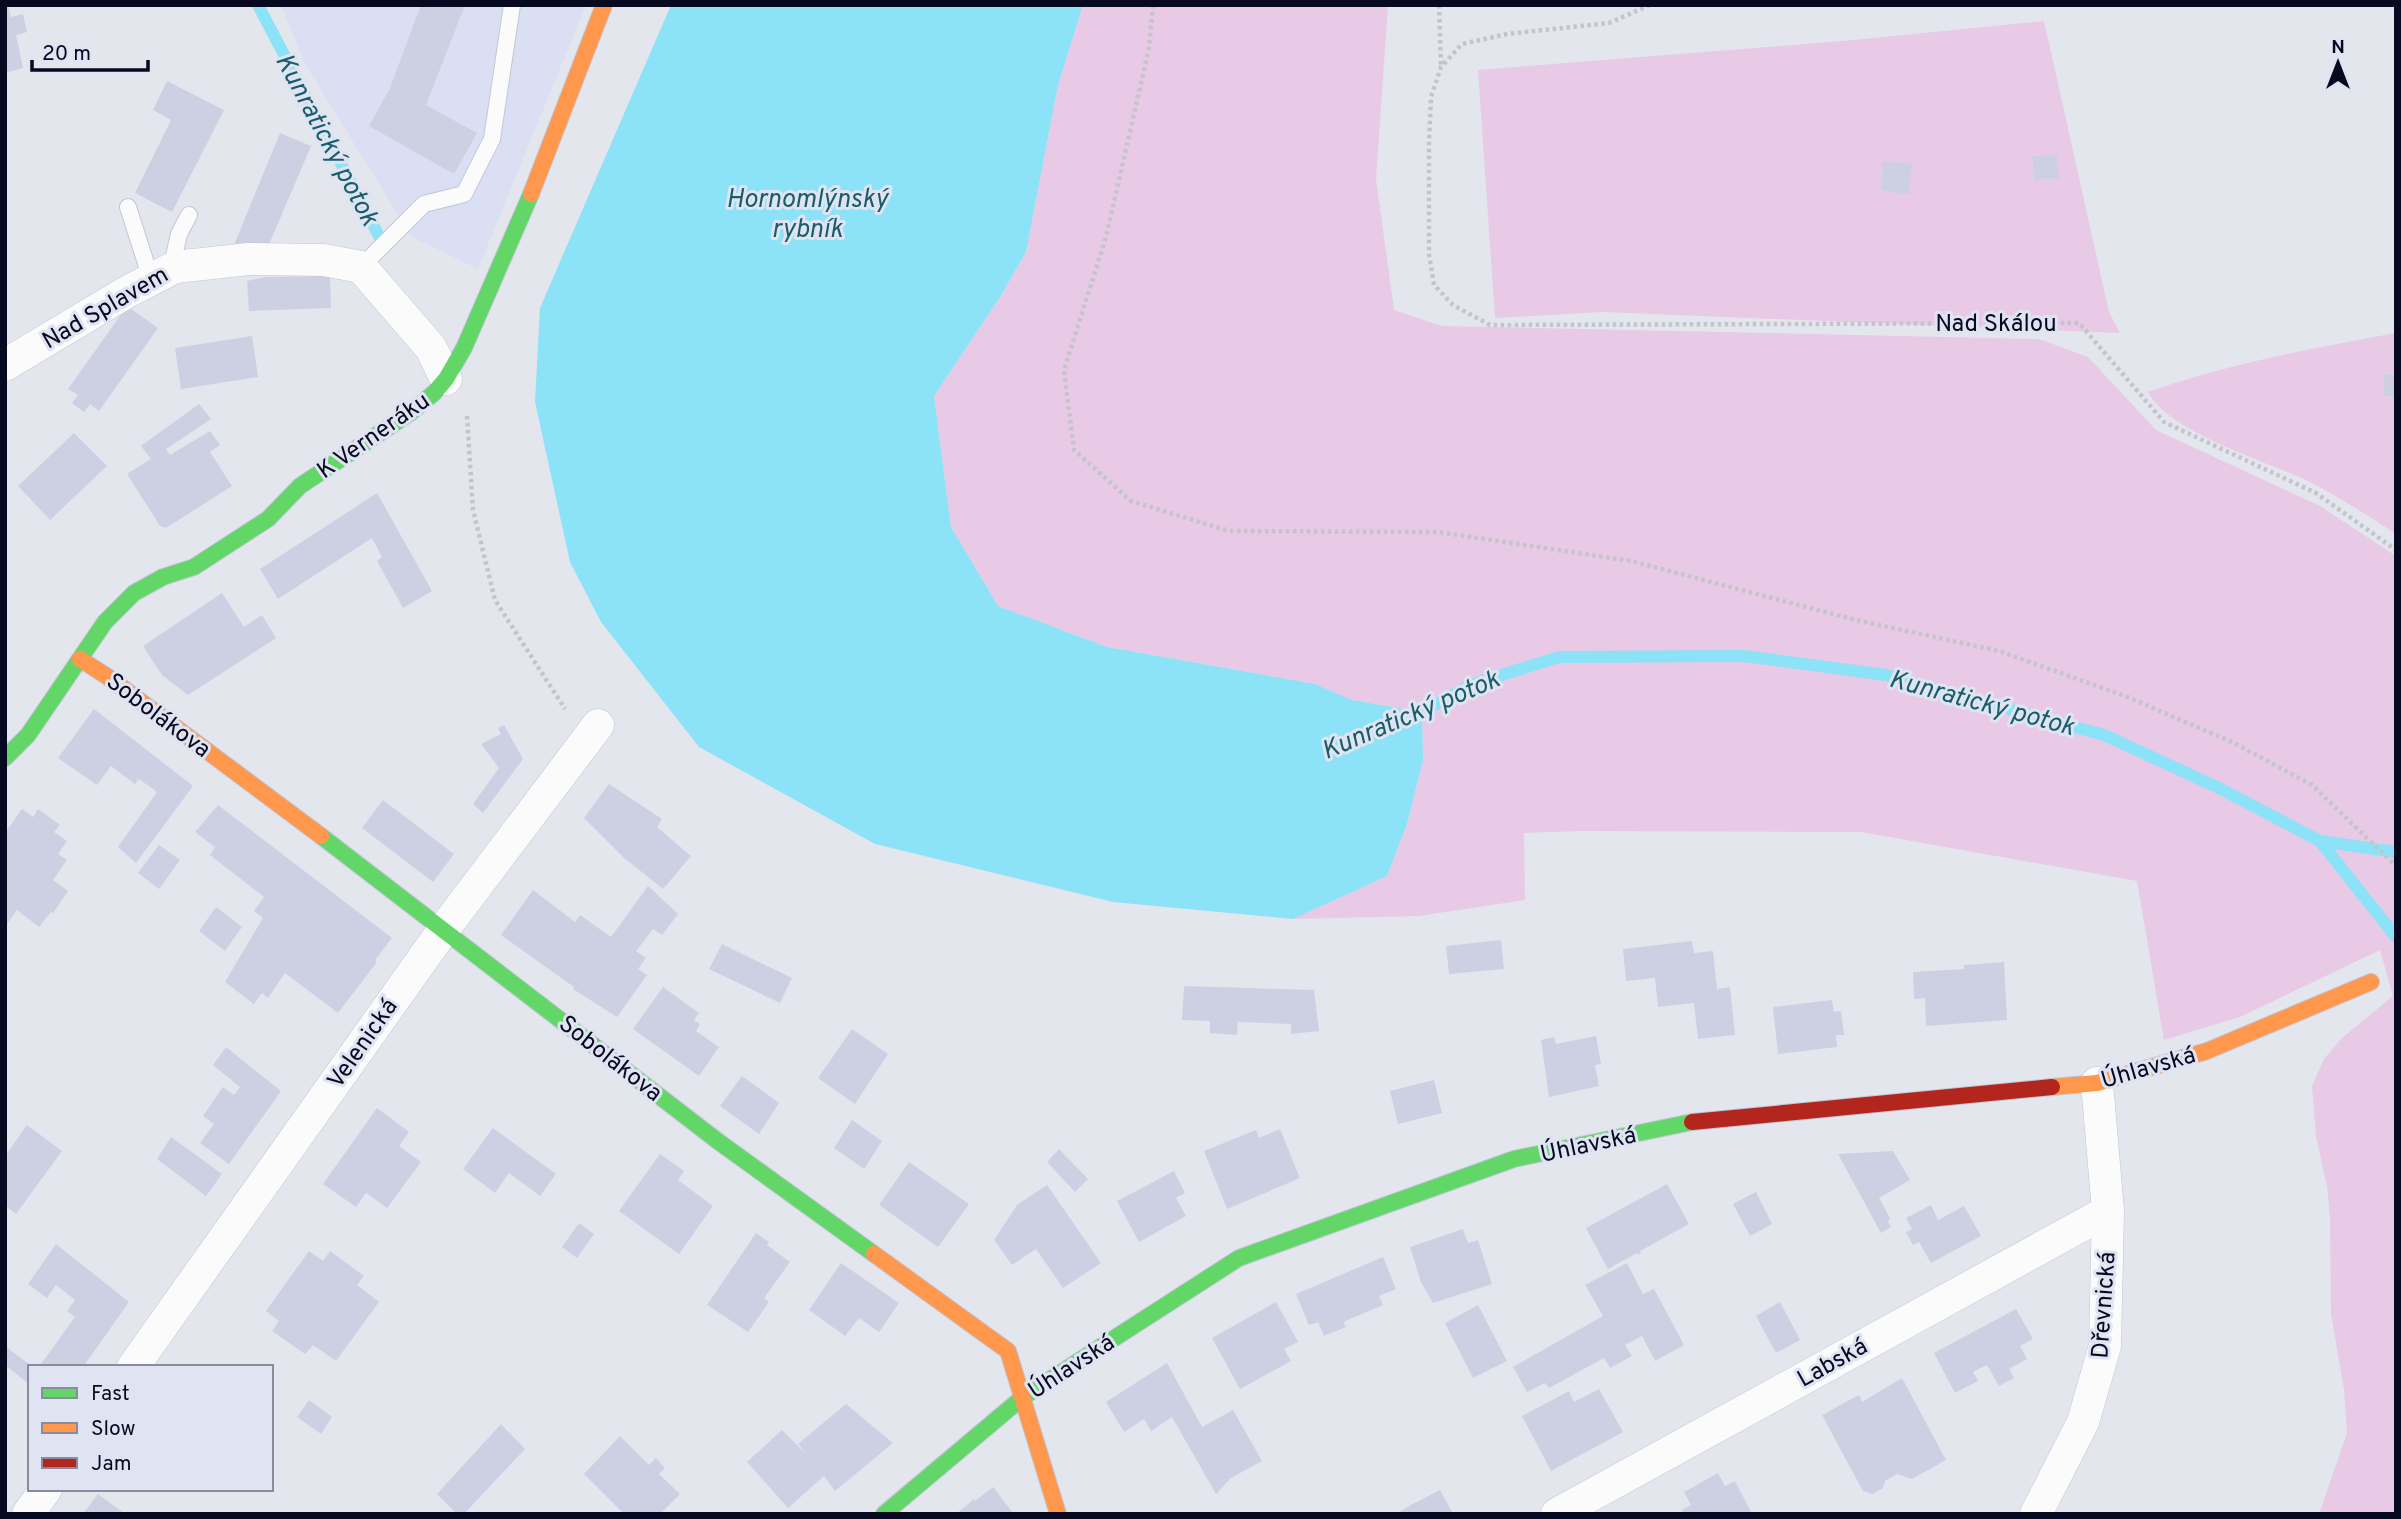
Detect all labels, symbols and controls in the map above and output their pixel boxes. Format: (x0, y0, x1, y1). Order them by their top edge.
scale bar (32, 28, 147, 72)
north arrow (2303, 28, 2373, 98)
text: N (2331, 36, 2345, 60)
text: 20 m (42, 41, 91, 68)
water label: Kunratický potok (267, 48, 385, 233)
water label: Hornomlýnský rybník (726, 184, 891, 247)
street label: Nad Splavem (38, 261, 174, 357)
street label: Nad Skálou (1935, 310, 2057, 340)
street label: K Verneráku (312, 387, 436, 487)
water label: Kunratický potok (1317, 664, 1506, 769)
water label: Kunratický potok (1885, 664, 2078, 745)
street label: Sobolákova (100, 668, 216, 766)
street label: Velenická (322, 993, 405, 1095)
street label: Sobolákova (552, 1010, 668, 1109)
street label: Úhlavská (2097, 1039, 2199, 1097)
street label: Úhlavská (1537, 1119, 1639, 1171)
street label: Dřevnická (2086, 1251, 2124, 1360)
street label: Úhlavská (1022, 1327, 1121, 1407)
street label: Labská (1792, 1332, 1873, 1395)
legend (28, 1365, 273, 1491)
text: Fast (91, 1381, 130, 1408)
text: Slow (91, 1416, 136, 1443)
text: Jam (91, 1451, 132, 1478)

